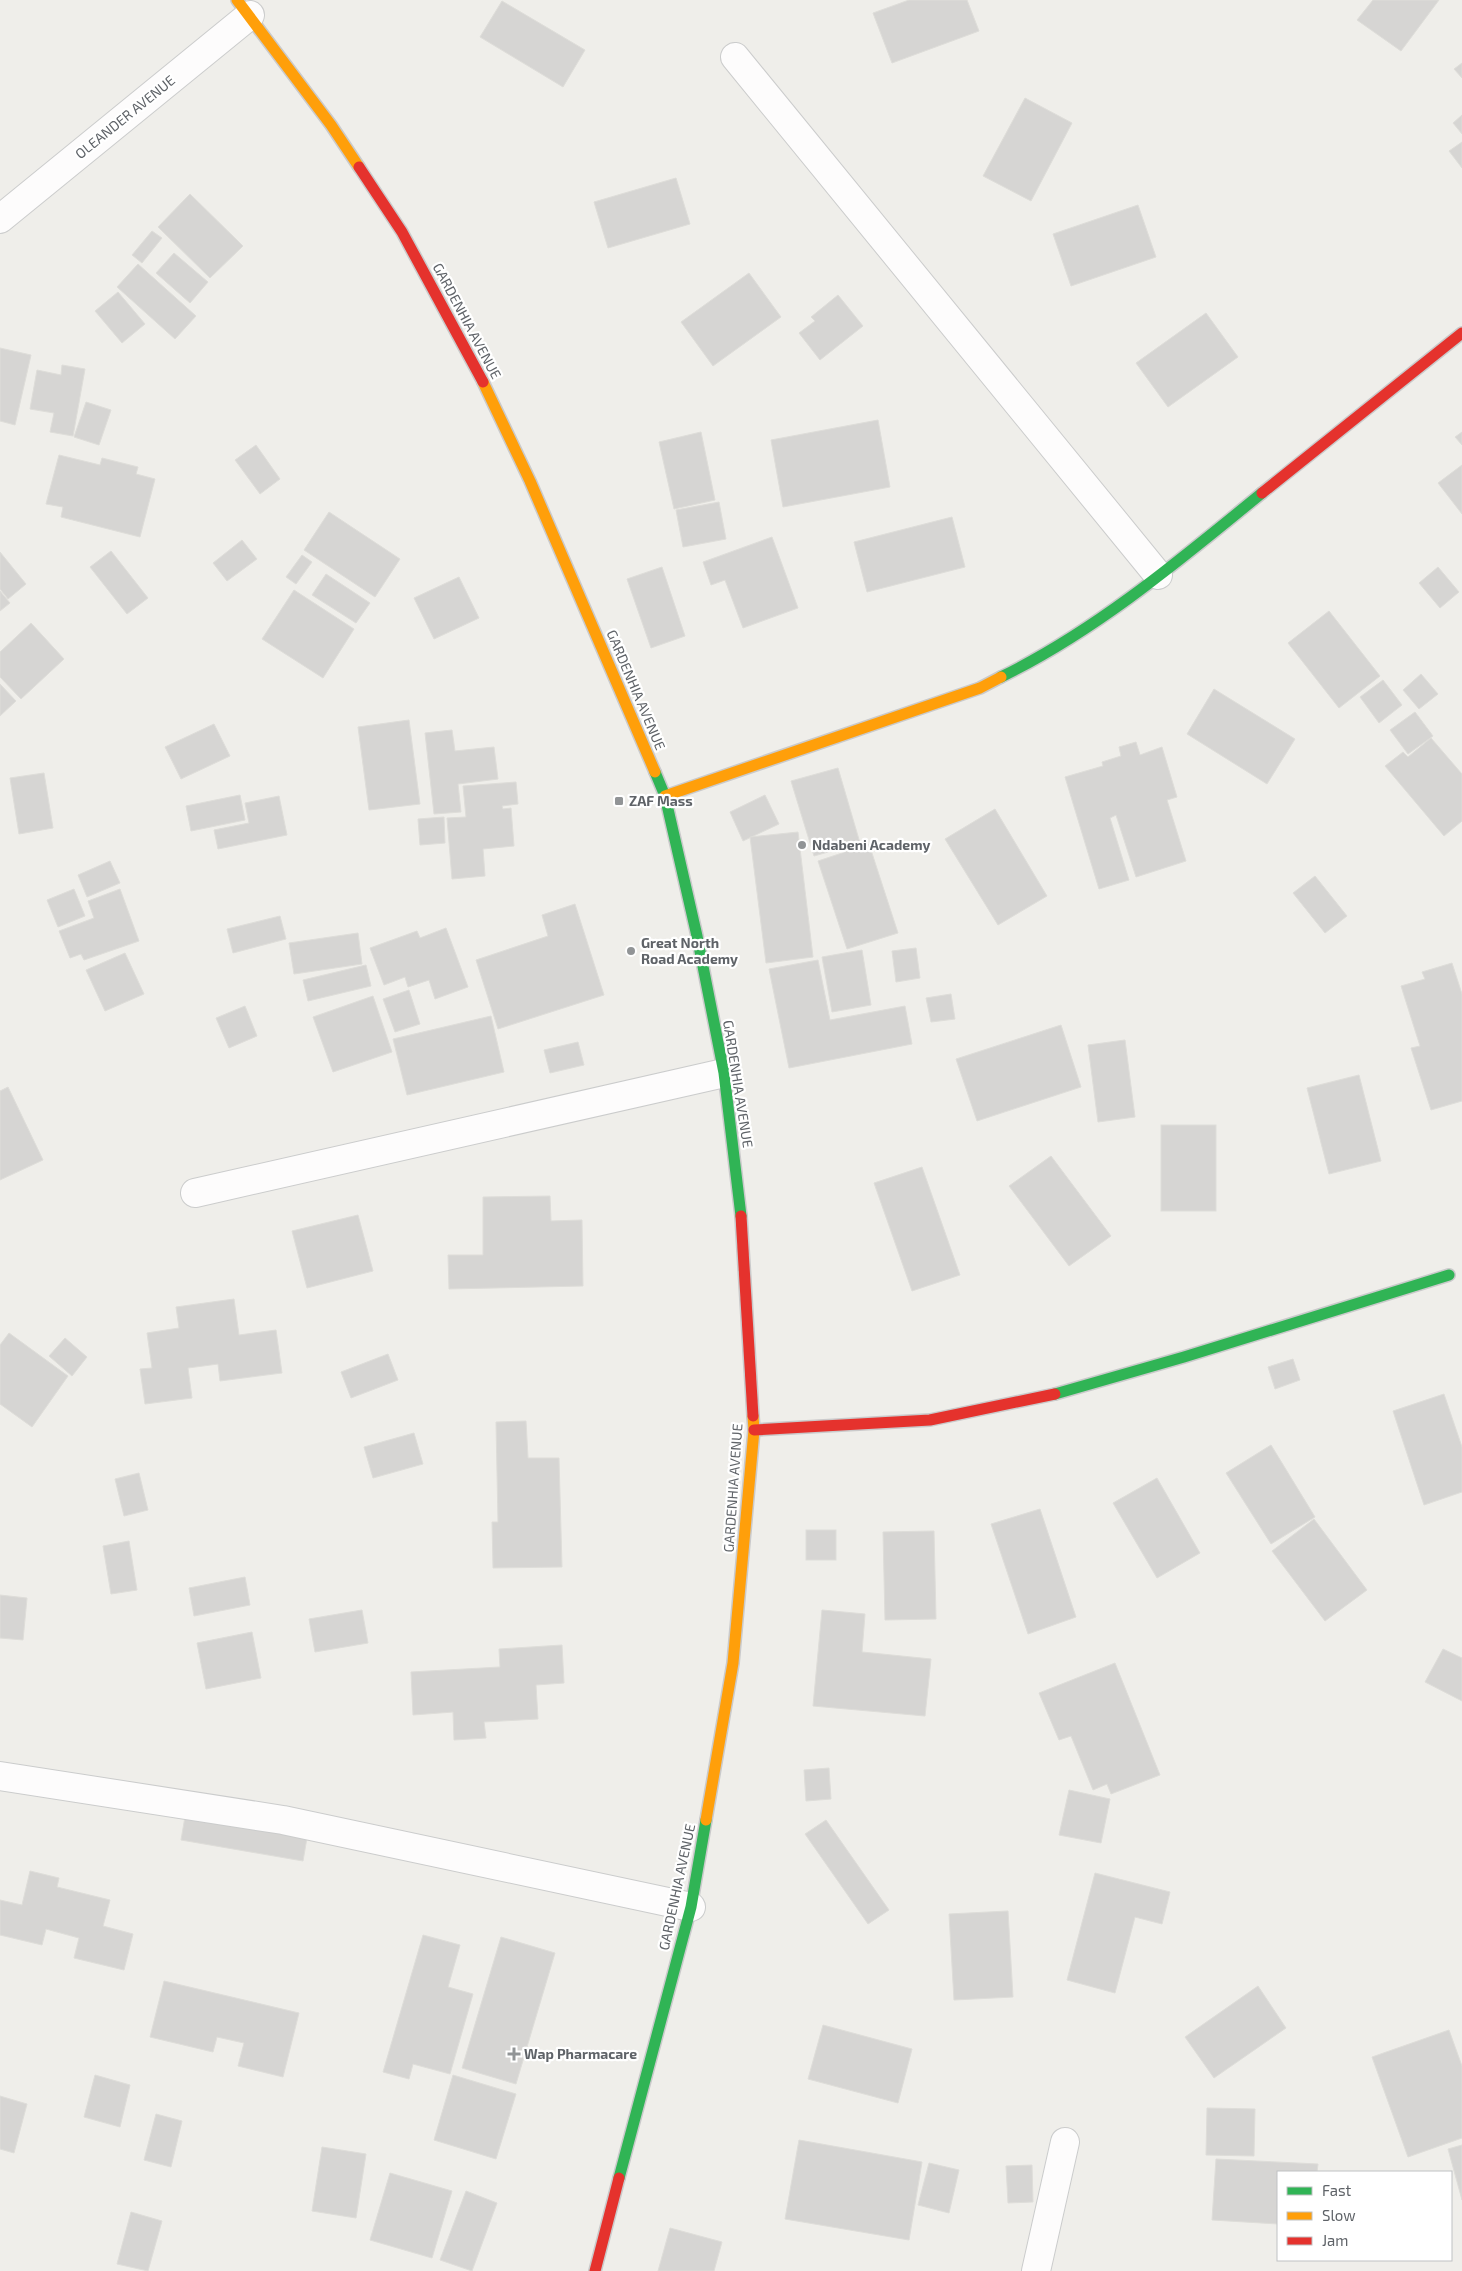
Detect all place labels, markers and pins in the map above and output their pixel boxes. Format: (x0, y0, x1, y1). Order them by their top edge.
place label: ZAF Mass (629, 792, 693, 809)
marker: ZAF Mass (613, 795, 625, 807)
place label: Ndabeni Academy (812, 836, 930, 853)
marker: Ndabeni Academy (796, 839, 808, 851)
place label: Great North Road Academy (641, 934, 738, 967)
marker: Great North Road Academy (625, 945, 637, 957)
place label: Wap Pharmacare (524, 2045, 637, 2062)
marker: Wap Pharmacare (508, 2048, 520, 2060)

